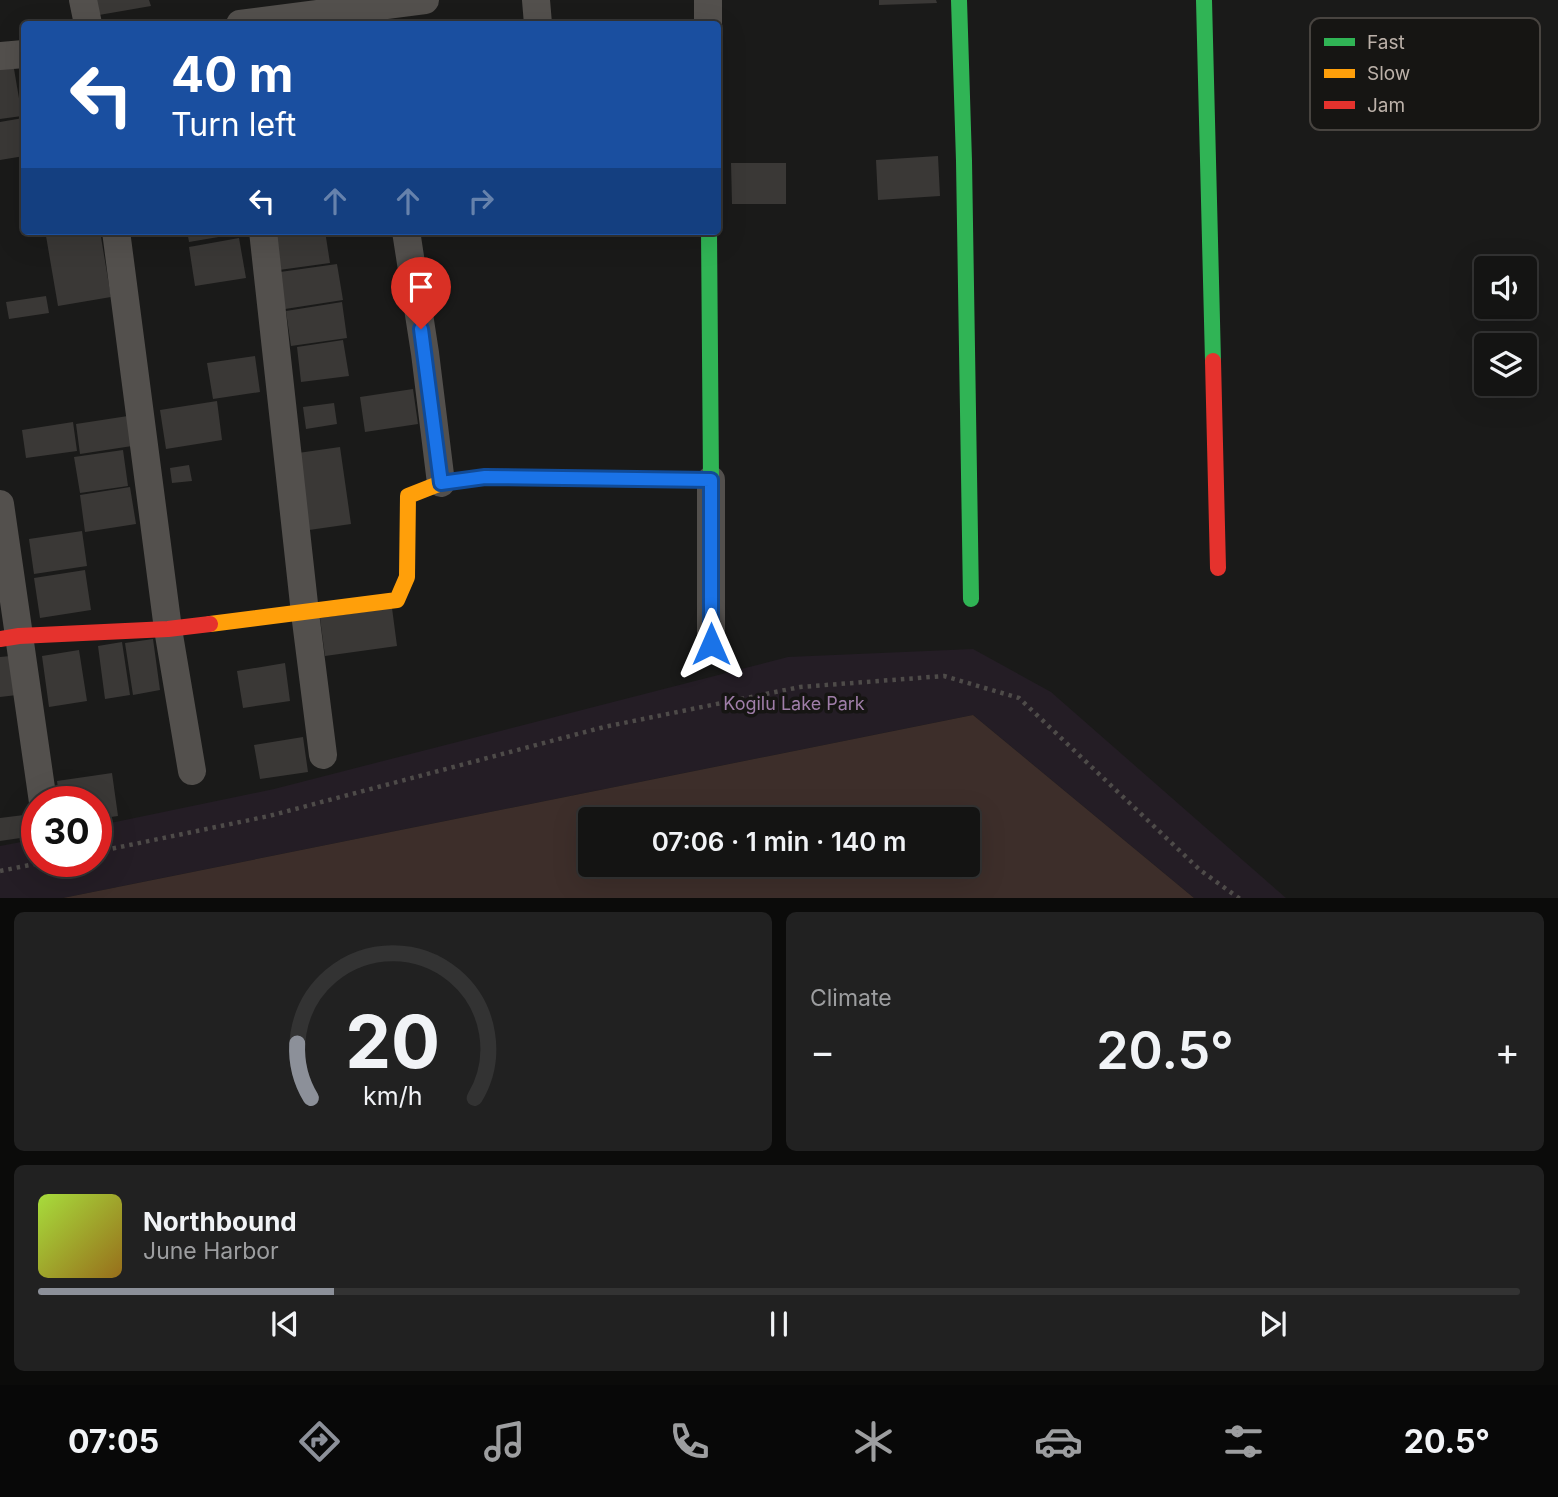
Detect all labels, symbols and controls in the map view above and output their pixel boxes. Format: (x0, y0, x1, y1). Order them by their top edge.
legend (1310, 18, 1540, 130)
text: Fast (1367, 31, 1405, 54)
text: 40 m (171, 45, 294, 104)
icon: left (56, 49, 147, 140)
text: Slow (1367, 62, 1410, 85)
text: Jam (1367, 94, 1405, 117)
text: Turn left (171, 105, 296, 144)
icon: left (243, 182, 281, 220)
icon: ahead (316, 182, 354, 220)
icon: ahead (389, 182, 427, 220)
icon: right (462, 182, 500, 220)
map controls (1474, 256, 1537, 396)
button: sound (1474, 256, 1537, 319)
pin (391, 257, 451, 329)
icon: arrive (402, 268, 440, 306)
button: layers (1474, 333, 1537, 396)
position arrow (674, 607, 748, 681)
park label: Kogilu Lake Park (723, 693, 865, 714)
speed limit sign: 30 (21, 786, 112, 877)
text: 07:06 · 1 min · 140 m (652, 826, 906, 857)
text: Climate (810, 984, 892, 1012)
text: 20 (346, 997, 440, 1086)
text: 20.5° (1096, 1019, 1234, 1082)
text: − (810, 1028, 835, 1074)
text: + (1495, 1028, 1520, 1074)
text: km/h (363, 1080, 423, 1110)
text: Northbound (143, 1206, 297, 1237)
text: June Harbor (143, 1237, 279, 1265)
icon: previous (266, 1305, 304, 1343)
icon: pause (760, 1305, 798, 1343)
icon: next (1254, 1305, 1292, 1343)
icon: directions (295, 1417, 344, 1466)
icon: music (480, 1417, 529, 1466)
icon: phone (665, 1417, 714, 1466)
icon: climate (849, 1417, 898, 1466)
icon: car (1034, 1417, 1083, 1466)
icon: filters (1219, 1417, 1268, 1466)
text: 07:05 (68, 1422, 159, 1461)
text: 20.5° (1404, 1422, 1490, 1461)

